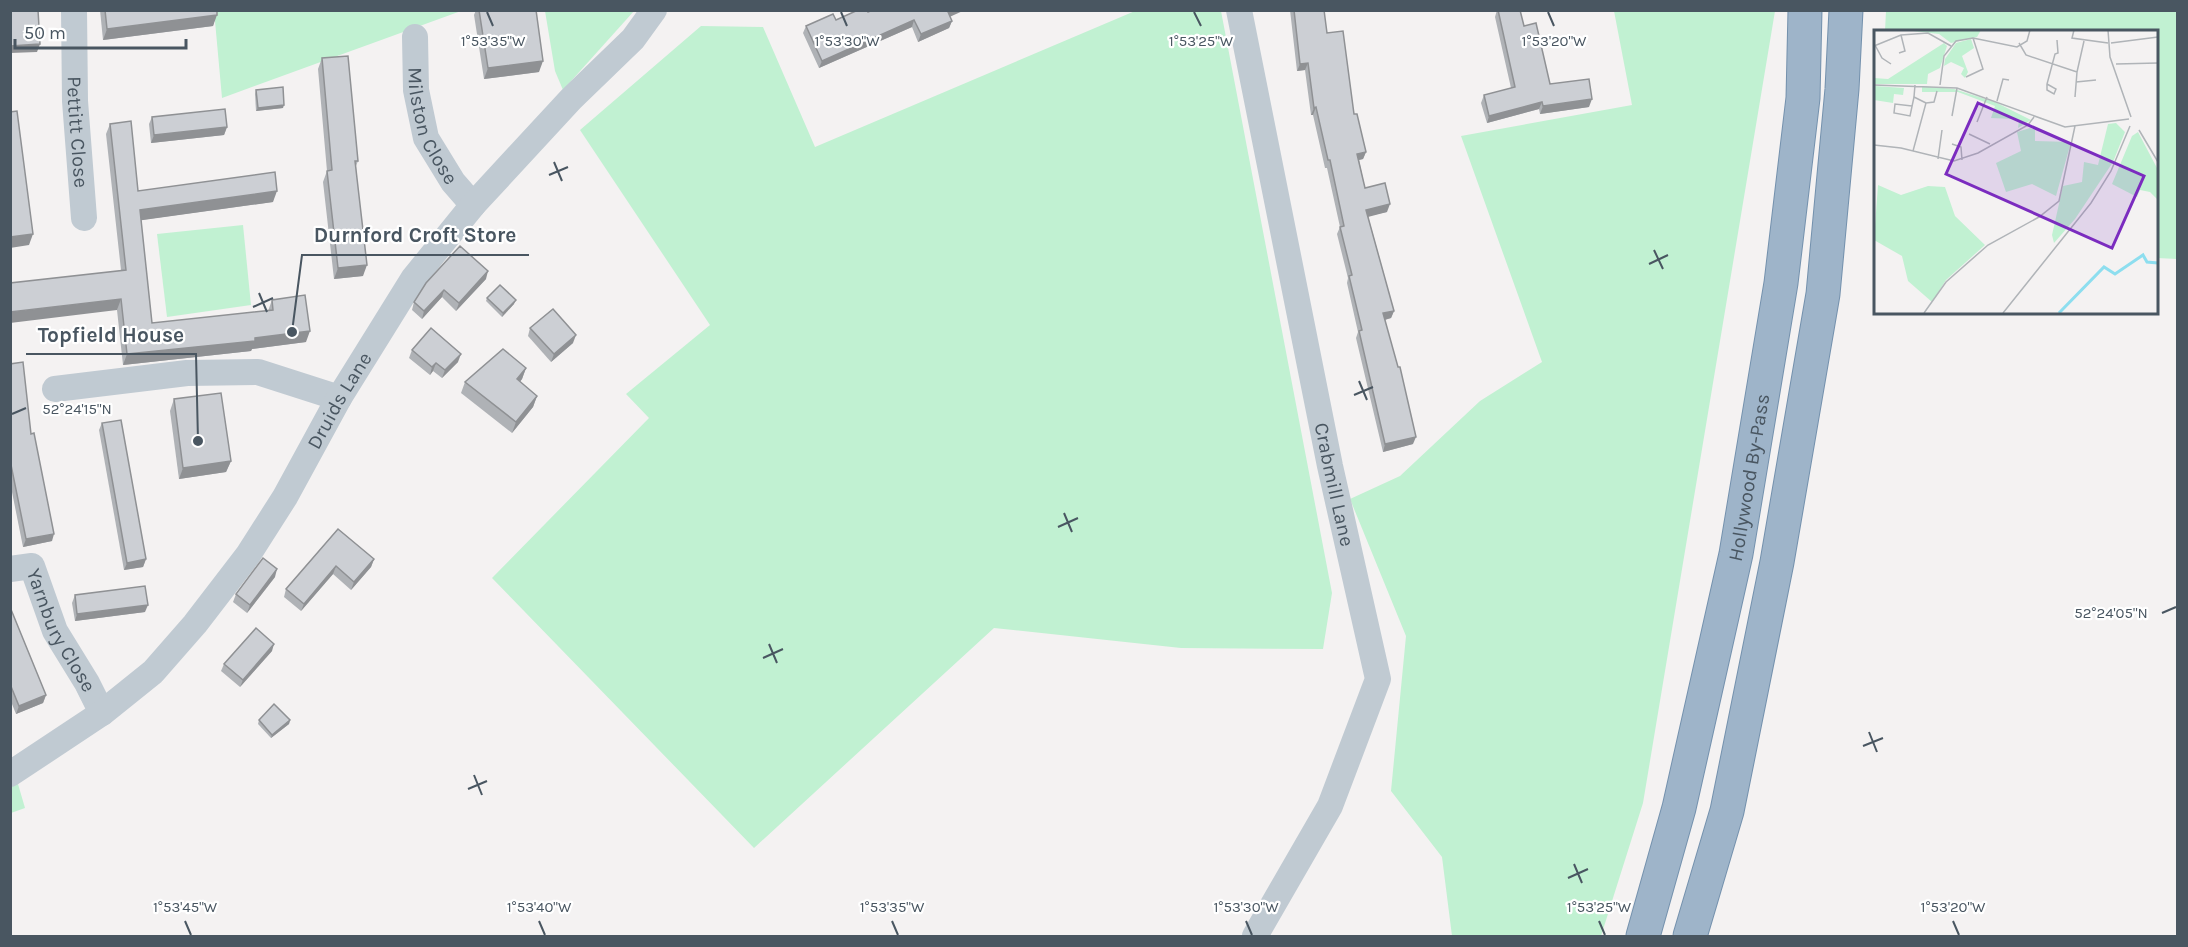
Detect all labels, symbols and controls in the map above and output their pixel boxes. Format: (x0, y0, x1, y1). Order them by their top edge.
scale bar (15, 12, 186, 50)
text: 50 m (24, 22, 66, 44)
inset map (1874, 30, 2158, 314)
text: 1°53'35"W (461, 32, 526, 50)
text: 1°53'30"W (814, 32, 880, 50)
text: 1°53'25"W (1169, 32, 1234, 50)
text: 1°53'20"W (1522, 32, 1587, 50)
street label: Milston Close (404, 67, 463, 188)
street label: Pettitt Close (63, 76, 93, 189)
callout: Durnford Croft Store (302, 216, 529, 255)
text: Durnford Croft Store (314, 223, 516, 247)
callout: Topfield House (26, 315, 196, 354)
text: Topfield House (38, 323, 184, 347)
street label: Druids Lane (302, 348, 376, 453)
street label: Hollywood By-Pass (1723, 392, 1774, 563)
text: 52°24'15"N (42, 400, 112, 418)
street label: Crabmill Lane (1310, 421, 1359, 548)
street label: Yarnbury Close (22, 565, 101, 696)
text: 52°24'05"N (2074, 604, 2148, 622)
text: 1°53'45"W (153, 898, 218, 916)
text: 1°53'40"W (507, 898, 572, 916)
text: 1°53'35"W (860, 898, 925, 916)
text: 1°53'30"W (1213, 898, 1279, 916)
text: 1°53'25"W (1567, 898, 1632, 916)
text: 1°53'20"W (1921, 898, 1986, 916)

